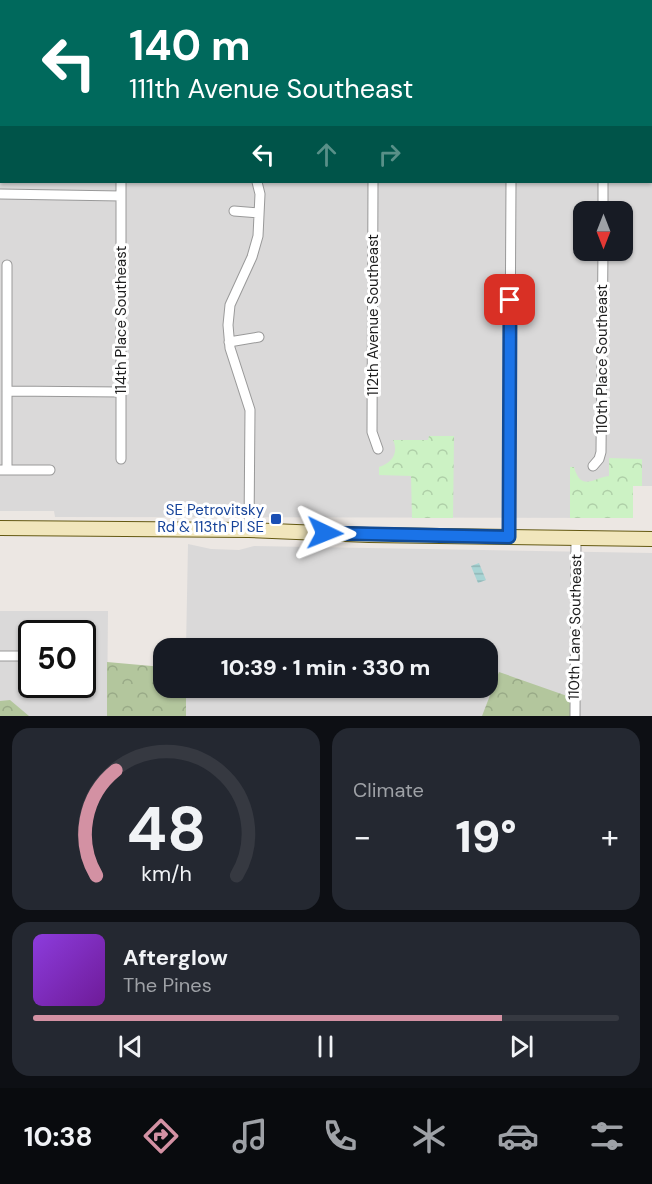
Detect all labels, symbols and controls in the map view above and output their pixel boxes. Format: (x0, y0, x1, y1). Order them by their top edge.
text: 140 m (129, 18, 251, 73)
icon: left (30, 24, 108, 102)
text: 111th Avenue Southeast (129, 71, 413, 106)
icon: left (247, 138, 280, 171)
icon: ahead (310, 138, 343, 171)
icon: right (373, 138, 406, 171)
north arrow (573, 201, 633, 261)
map controls (573, 201, 633, 261)
street label: 112th Avenue Southeast (363, 234, 383, 396)
street label: 114th Place Southeast (111, 246, 131, 394)
pin (484, 274, 535, 325)
icon: arrive (493, 283, 526, 316)
street label: 110th Place Southeast (592, 284, 612, 434)
place label: SE Petrovitsky Rd & 113th Pl SE (157, 500, 265, 537)
position arrow (293, 501, 357, 565)
marker: SE Petrovitsky Rd & 113th Pl SE (269, 512, 283, 526)
street label: 110th Lane Southeast (564, 554, 586, 700)
speed limit sign: 50 (18, 620, 96, 698)
text: 10:39 · 1 min · 330 m (221, 653, 430, 682)
text: Climate (353, 777, 424, 803)
text: 48 (126, 788, 206, 869)
text: 19° (455, 807, 517, 866)
text: − (353, 815, 371, 858)
text: + (601, 815, 619, 858)
text: km/h (141, 860, 191, 888)
text: Afterglow (123, 943, 228, 972)
text: The Pines (123, 972, 212, 998)
icon: previous (114, 1030, 147, 1063)
icon: pause (309, 1030, 342, 1063)
icon: next (505, 1030, 538, 1063)
icon: directions (140, 1115, 182, 1157)
icon: music (229, 1115, 271, 1157)
icon: phone (319, 1115, 361, 1157)
icon: climate (408, 1115, 450, 1157)
icon: car (497, 1115, 539, 1157)
icon: filters (586, 1115, 628, 1157)
text: 10:38 (24, 1119, 93, 1154)

